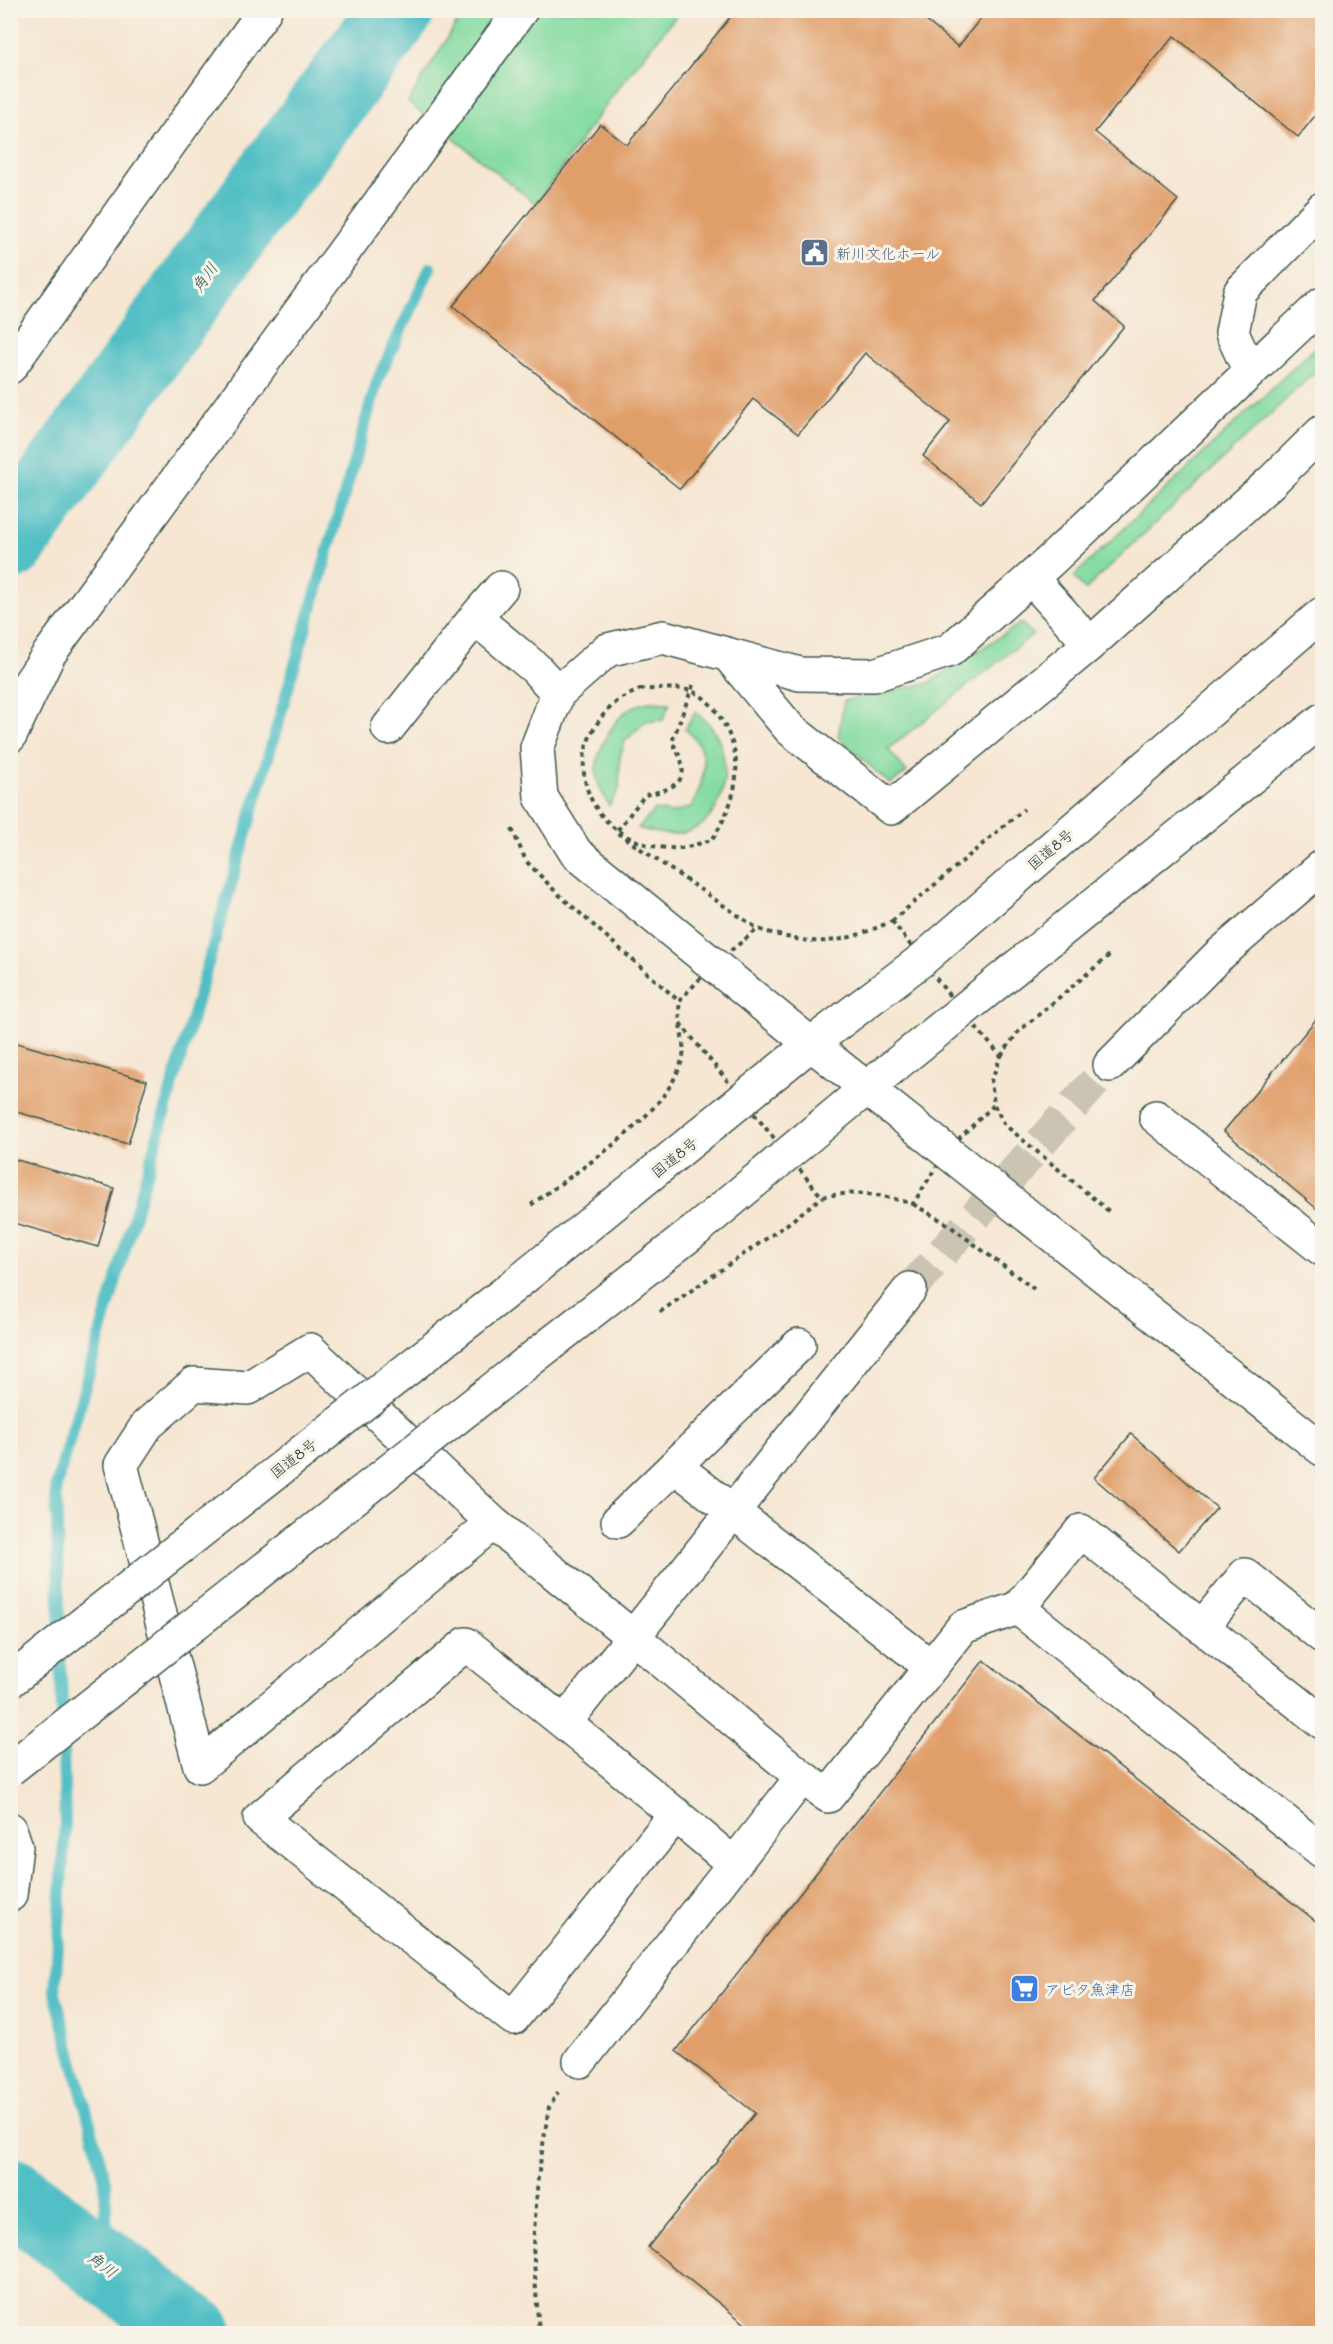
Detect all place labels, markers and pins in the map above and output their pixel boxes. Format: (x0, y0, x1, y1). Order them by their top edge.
public building icon: 新川文化ホール (799, 237, 831, 269)
place label: 新川文化ホール (836, 243, 940, 263)
supermarket icon: アピタ魚津店 (1008, 1973, 1040, 2005)
place label: アピタ魚津店 (1045, 1979, 1135, 1999)

